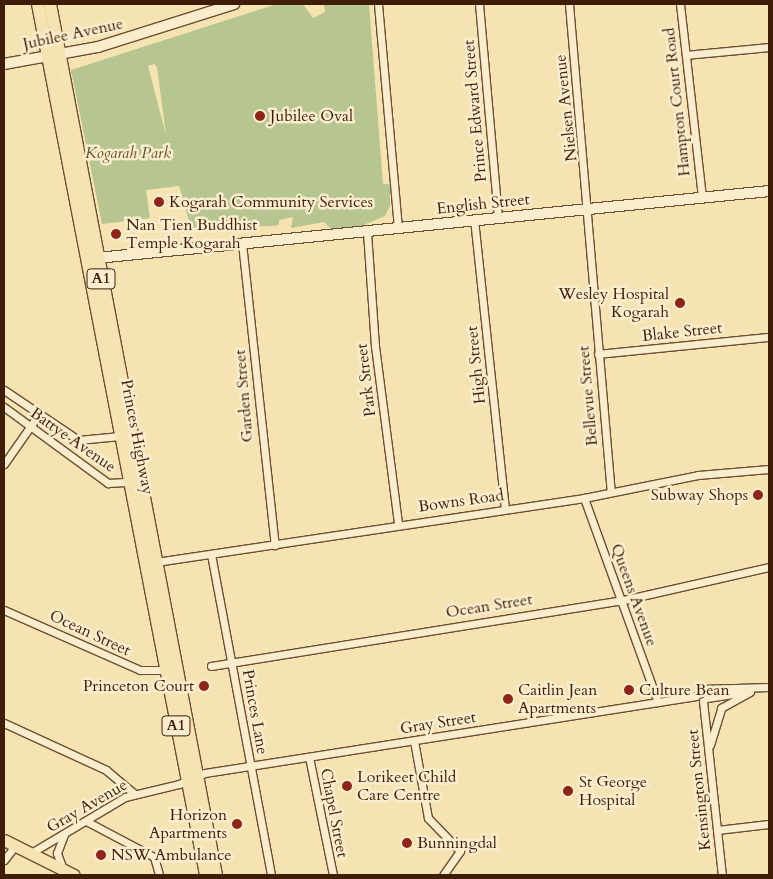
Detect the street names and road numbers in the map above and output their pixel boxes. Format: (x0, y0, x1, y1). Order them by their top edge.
street label: Jubilee Avenue (21, 14, 125, 54)
street label: Hampton Court Road (660, 27, 694, 177)
street label: Prince Edward Street (459, 39, 491, 183)
street label: Nielsen Avenue (551, 54, 581, 162)
street label: English Street (436, 190, 530, 218)
road number: A1 (86, 266, 116, 292)
street label: Blake Street (641, 318, 723, 346)
street label: High Street (462, 325, 490, 405)
street label: Park Street (352, 342, 380, 418)
street label: Bellevue Street (574, 345, 602, 447)
street label: Garden Street (230, 349, 258, 443)
street label: Princes Highway (116, 378, 158, 496)
street label: Battye Avenue (27, 404, 119, 476)
street label: Bowns Road (417, 485, 505, 517)
street label: Queens Avenue (607, 541, 661, 649)
street label: Ocean Street (444, 590, 534, 622)
street label: Ocean Street (46, 606, 134, 660)
street label: Princes Lane (238, 668, 272, 756)
street label: Gray Street (399, 708, 477, 738)
road number: A1 (161, 714, 191, 738)
street label: Kensington Street (683, 728, 715, 852)
street label: Chapel Street (316, 767, 352, 859)
street label: Gray Avenue (43, 775, 131, 837)

